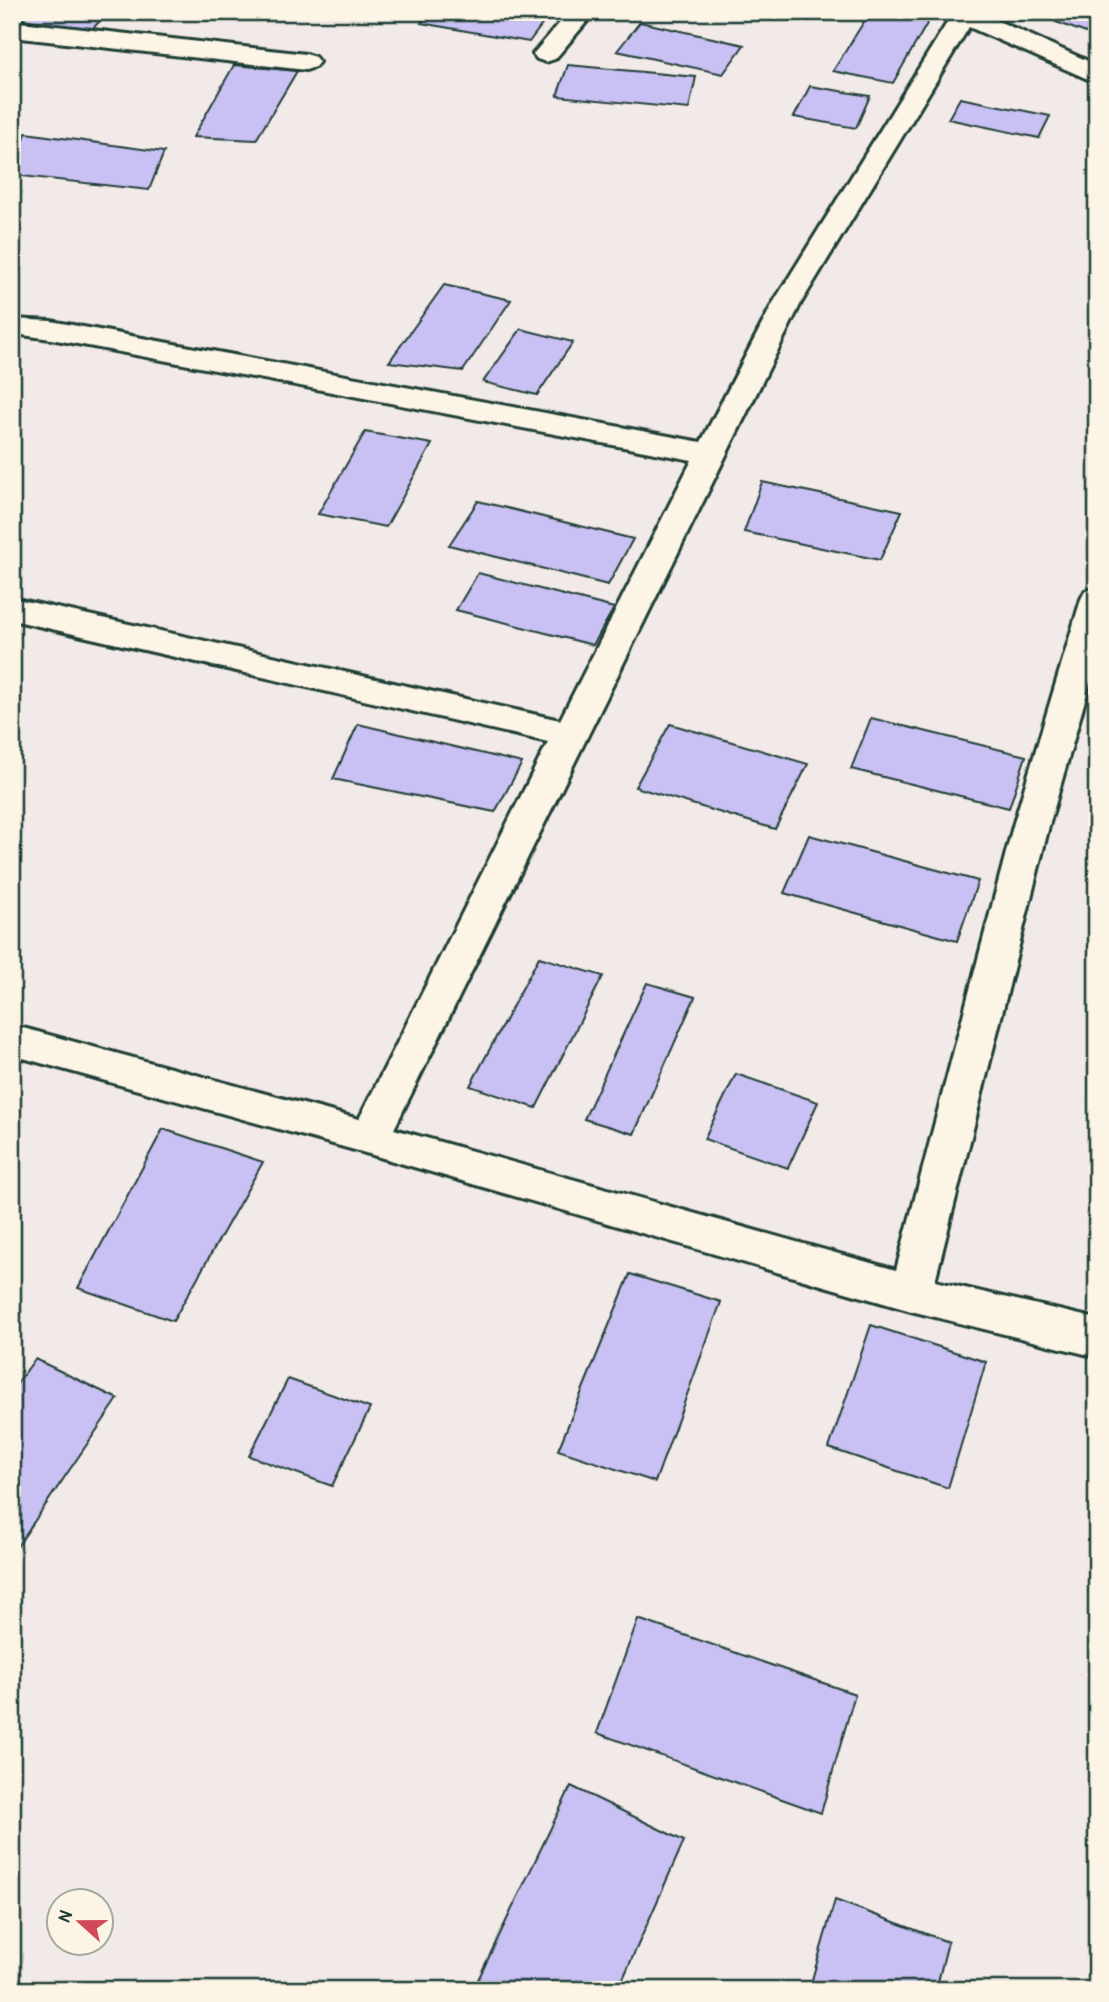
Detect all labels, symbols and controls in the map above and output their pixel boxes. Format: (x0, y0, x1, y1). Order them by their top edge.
north arrow (46, 1886, 116, 1956)
text: N (50, 1907, 78, 1925)

